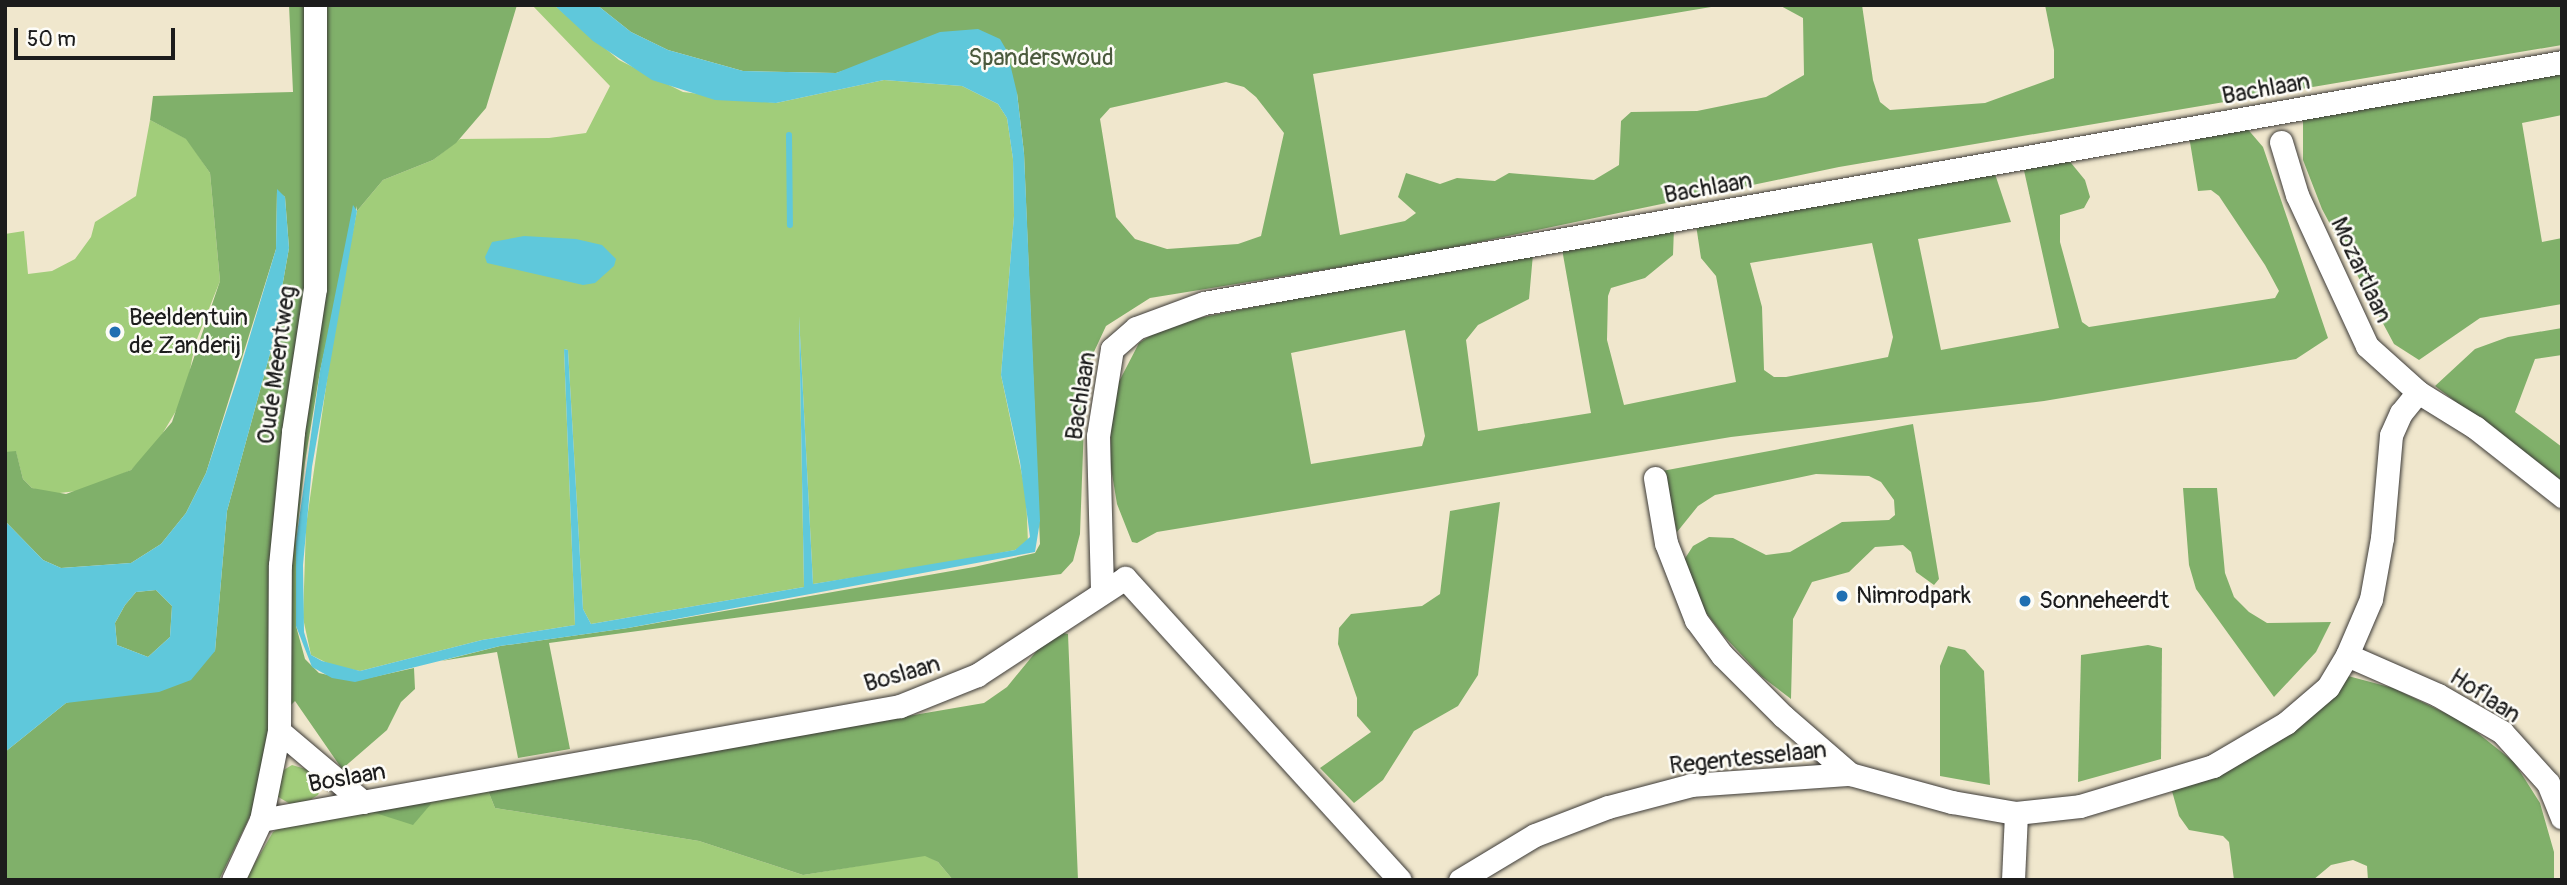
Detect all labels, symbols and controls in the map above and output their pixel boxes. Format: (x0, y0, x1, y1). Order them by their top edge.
scale bar (18, 14, 178, 58)
text: 50 m (27, 26, 76, 53)
park label: Spanderswoud (968, 44, 1114, 72)
street label: Bachlaan (2220, 67, 2312, 111)
street label: Bachlaan (1662, 166, 1754, 210)
street label: Mozartlaan (2324, 213, 2398, 327)
street label: Oude Meentweg (252, 284, 302, 446)
place label: Beeldentuin de Zanderij (129, 304, 248, 360)
marker: Beeldentuin de Zanderij (107, 324, 123, 340)
street label: Bachlaan (1060, 350, 1102, 442)
place label: Nimrodpark (1856, 582, 1971, 610)
place label: Sonneheerdt (2039, 587, 2169, 615)
marker: Nimrodpark (1834, 588, 1850, 604)
marker: Sonneheerdt (2017, 593, 2033, 609)
street label: Boslaan (860, 649, 944, 699)
street label: Hoflaan (2444, 662, 2526, 730)
street label: Regentesselaan (1668, 735, 1828, 781)
street label: Boslaan (306, 757, 388, 799)

